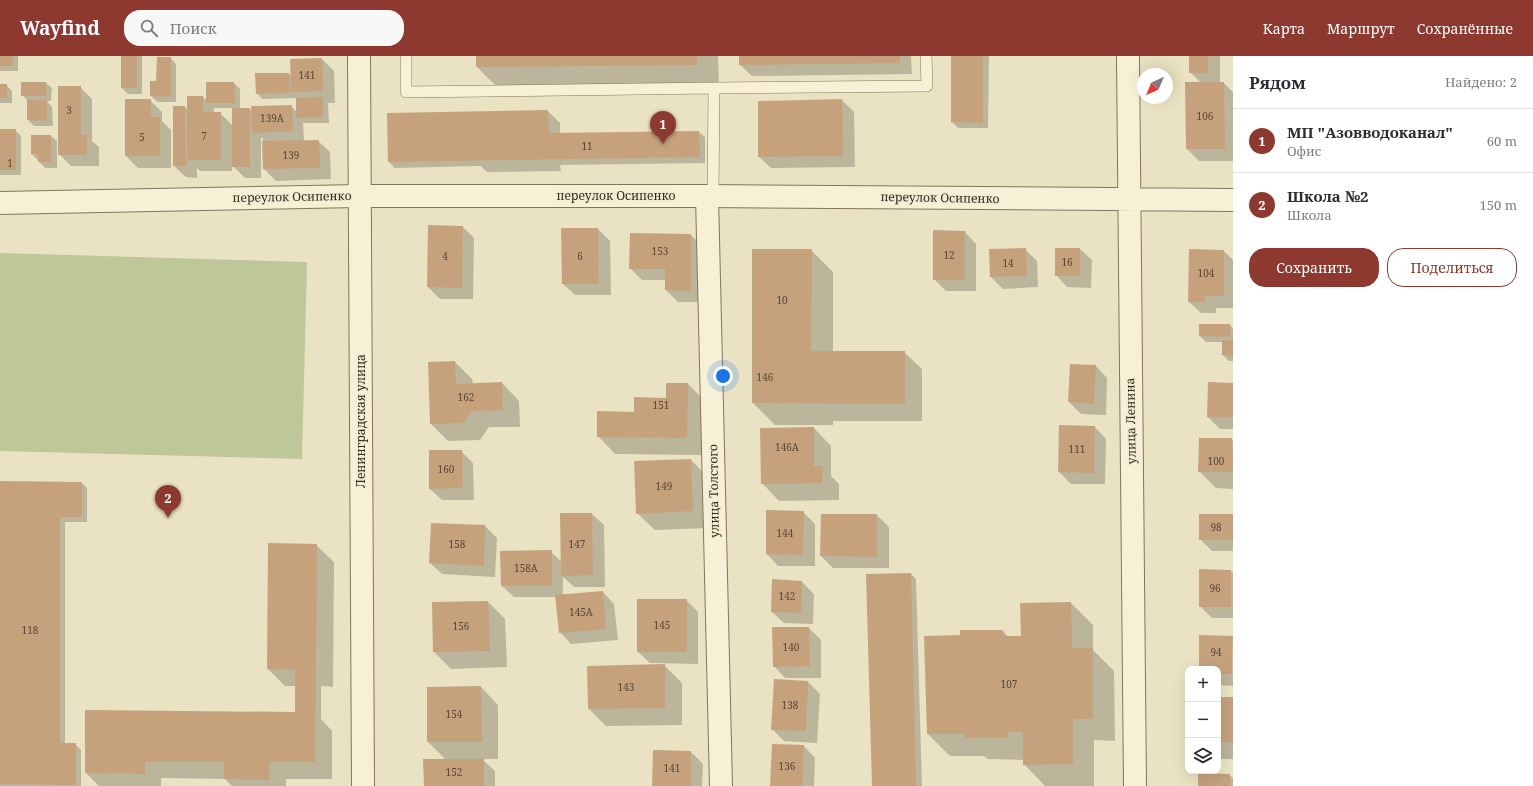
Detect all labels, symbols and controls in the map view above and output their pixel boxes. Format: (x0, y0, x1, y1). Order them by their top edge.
search box (124, 10, 404, 46)
text: Wayfind (20, 15, 100, 41)
icon: search (138, 17, 160, 39)
text: Поиск (170, 18, 217, 38)
text: Карта (1263, 19, 1305, 38)
text: Маршрут (1327, 19, 1395, 38)
text: Сохранённые (1417, 19, 1513, 38)
house number: 141 (299, 68, 315, 82)
north arrow (1137, 68, 1173, 104)
text: Рядом (1249, 71, 1306, 94)
text: Найдено: 2 (1445, 73, 1517, 91)
house number: 3 (66, 103, 72, 117)
house number: 106 (1197, 109, 1214, 123)
house number: 139А (260, 111, 285, 125)
pin: 1 (650, 111, 676, 144)
text: МП "Азовводоканал" (1287, 122, 1453, 142)
house number: 7 (201, 129, 207, 143)
house number: 5 (139, 130, 145, 144)
text: 1 (1258, 132, 1266, 150)
text: 60 m (1487, 132, 1517, 150)
house number: 11 (581, 139, 593, 153)
text: Офис (1287, 142, 1321, 160)
house number: 139 (283, 148, 299, 162)
house number: 1 (7, 156, 13, 170)
text: Школа №2 (1287, 186, 1369, 206)
street label: переулок Осипенко (232, 187, 352, 206)
street label: переулок Осипенко (556, 187, 676, 204)
street label: переулок Осипенко (880, 188, 1000, 207)
text: 2 (1258, 196, 1266, 214)
text: 150 m (1480, 196, 1517, 214)
text: Школа (1287, 206, 1332, 224)
house number: 153 (652, 244, 669, 258)
house number: 12 (943, 248, 955, 262)
button: Сохранить (1249, 248, 1379, 287)
button: Поделиться (1387, 248, 1517, 287)
house number: 4 (442, 249, 448, 263)
house number: 6 (577, 249, 583, 263)
house number: 16 (1061, 255, 1073, 269)
house number: 14 (1002, 256, 1014, 270)
house number: 104 (1198, 266, 1215, 280)
house number: 10 (776, 293, 788, 307)
street label: Ленинградская улица (352, 354, 369, 488)
your location (713, 366, 733, 386)
house number: 146 (757, 370, 774, 384)
street label: улица Ленина (1121, 378, 1140, 464)
house number: 162 (458, 390, 474, 404)
house number: 151 (653, 398, 669, 412)
house number: 146А (775, 440, 800, 454)
house number: 111 (1069, 442, 1085, 456)
street label: улица Толстого (704, 444, 723, 538)
house number: 100 (1208, 454, 1225, 468)
house number: 160 (438, 462, 455, 476)
house number: 149 (656, 479, 672, 493)
pin: 2 (155, 485, 181, 518)
house number: 98 (1210, 520, 1222, 534)
house number: 144 (777, 526, 794, 540)
house number: 158 (449, 537, 466, 551)
house number: 147 (569, 537, 586, 551)
house number: 158А (514, 561, 539, 575)
house number: 96 (1209, 581, 1221, 595)
house number: 142 (779, 589, 795, 603)
house number: 145А (569, 605, 594, 619)
house number: 145 (654, 618, 670, 632)
house number: 156 (453, 619, 470, 633)
house number: 118 (22, 623, 39, 637)
house number: 140 (783, 640, 800, 654)
house number: 94 (1210, 645, 1222, 659)
map controls (1185, 666, 1221, 774)
button: + (1185, 666, 1221, 702)
house number: 107 (1001, 677, 1018, 691)
house number: 143 (618, 680, 635, 694)
house number: 138 (782, 698, 799, 712)
button: − (1185, 702, 1221, 738)
house number: 154 (446, 707, 463, 721)
button: layers (1185, 738, 1221, 774)
house number: 136 (779, 759, 796, 773)
house number: 141 (664, 761, 680, 775)
house number: 152 (446, 765, 462, 779)

